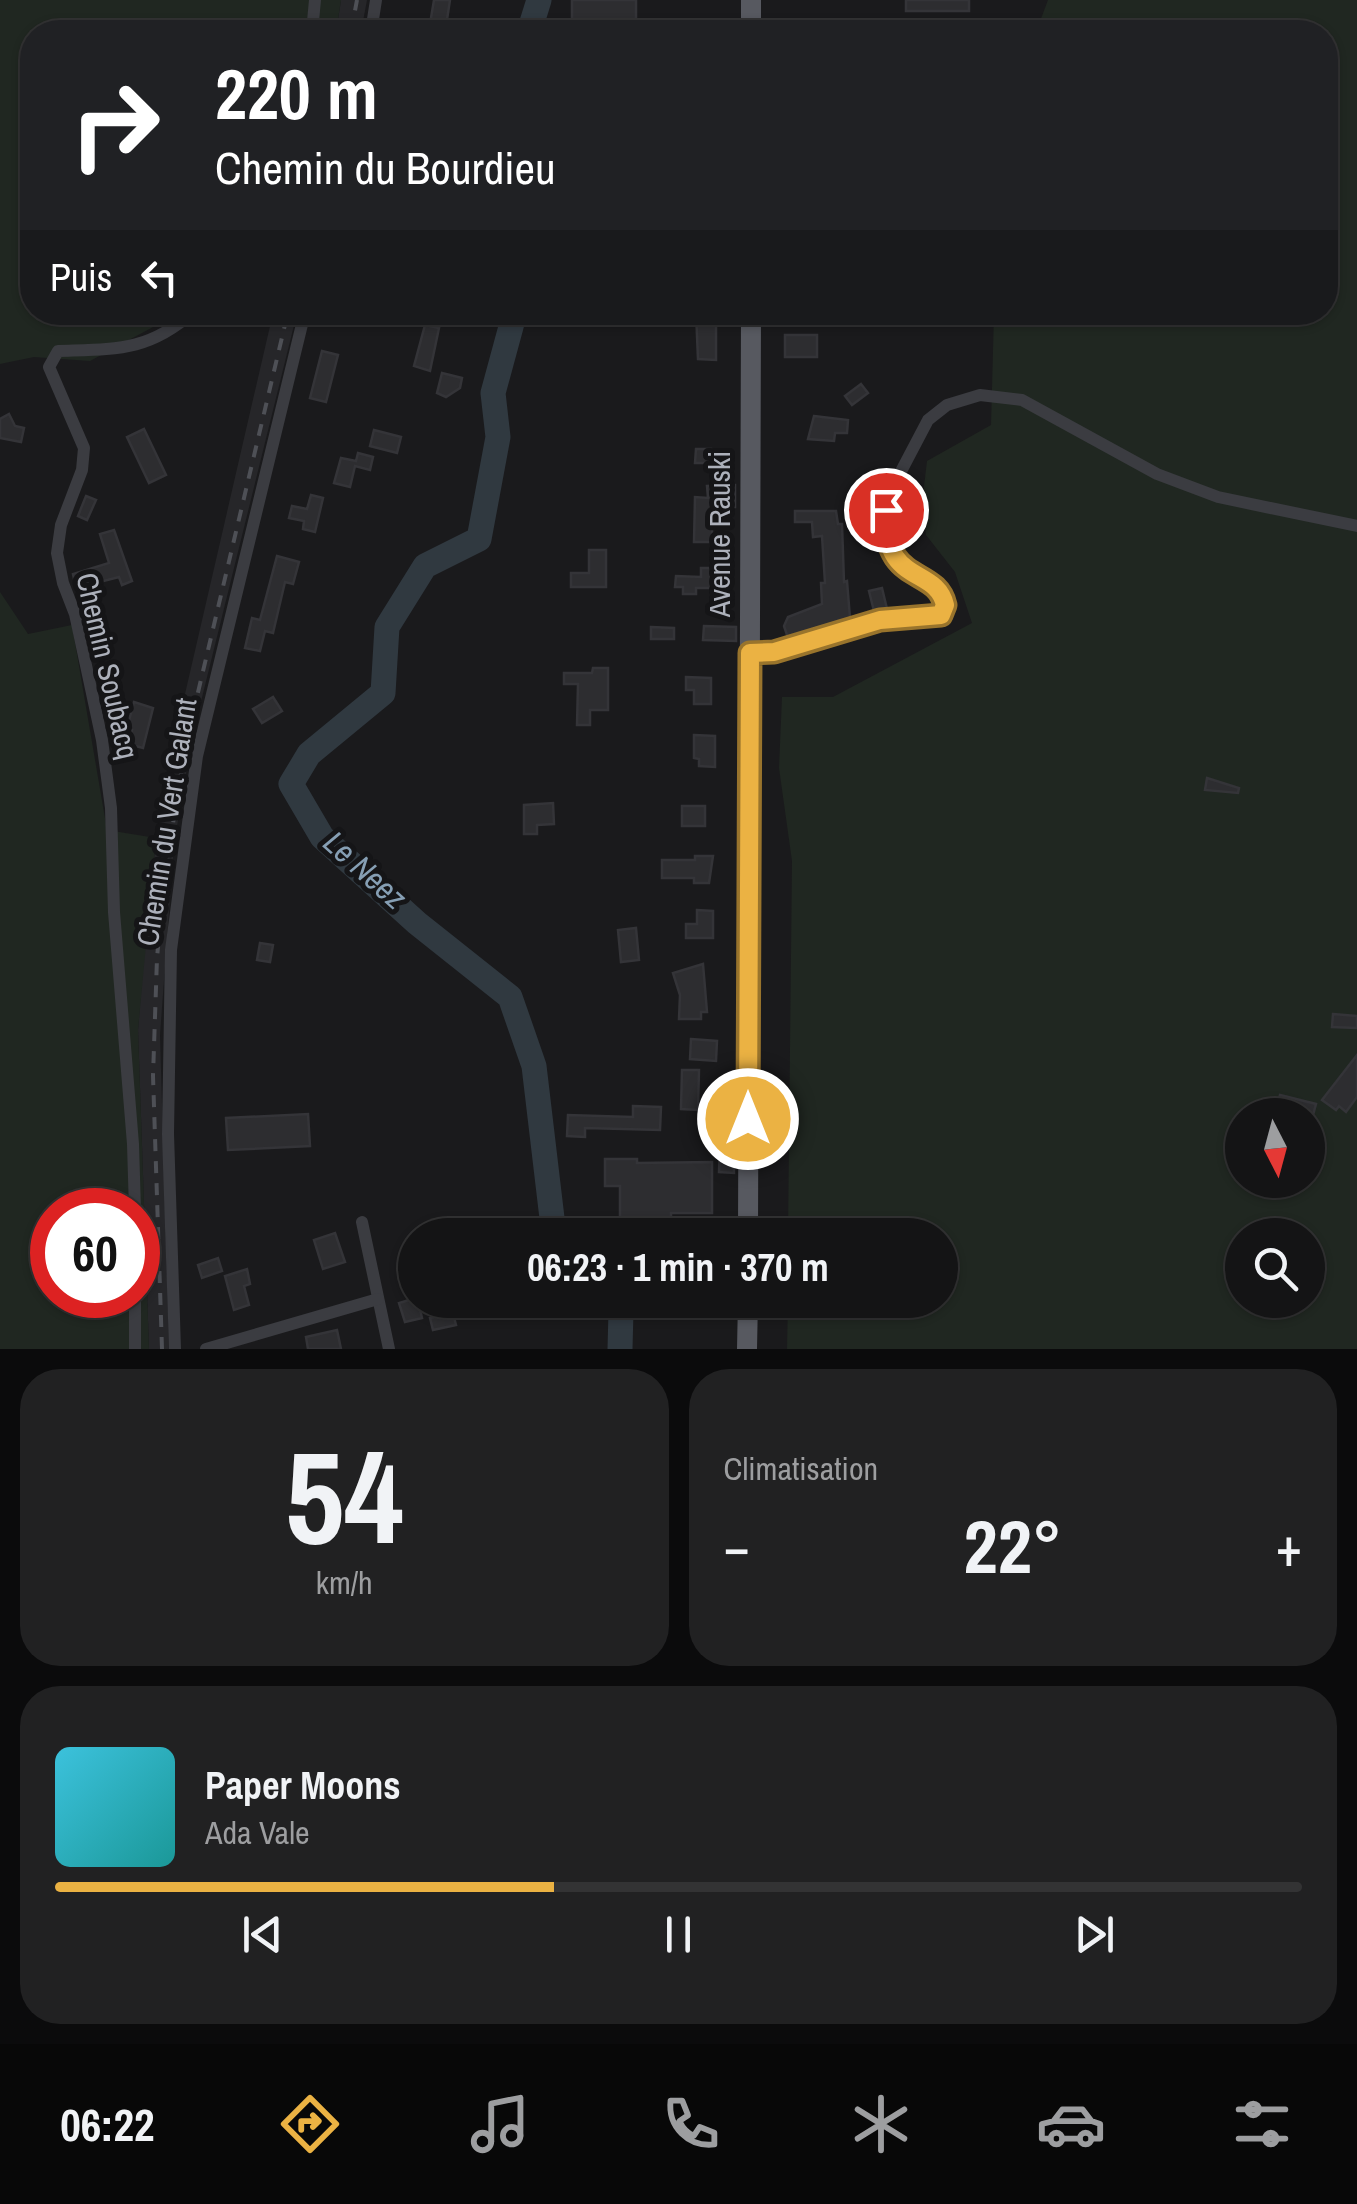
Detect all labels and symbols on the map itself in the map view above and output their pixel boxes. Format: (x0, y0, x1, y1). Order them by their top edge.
street label: Avenue Rauski (699, 451, 739, 618)
pin (844, 468, 929, 553)
street label: Chemin Soubacq (67, 569, 149, 763)
street label: Chemin du Vert Galant (127, 695, 205, 949)
water label: Le Neez (315, 821, 417, 919)
position arrow (696, 1067, 800, 1171)
north arrow (1225, 1098, 1325, 1198)
speed limit sign: 60 (30, 1188, 160, 1318)

